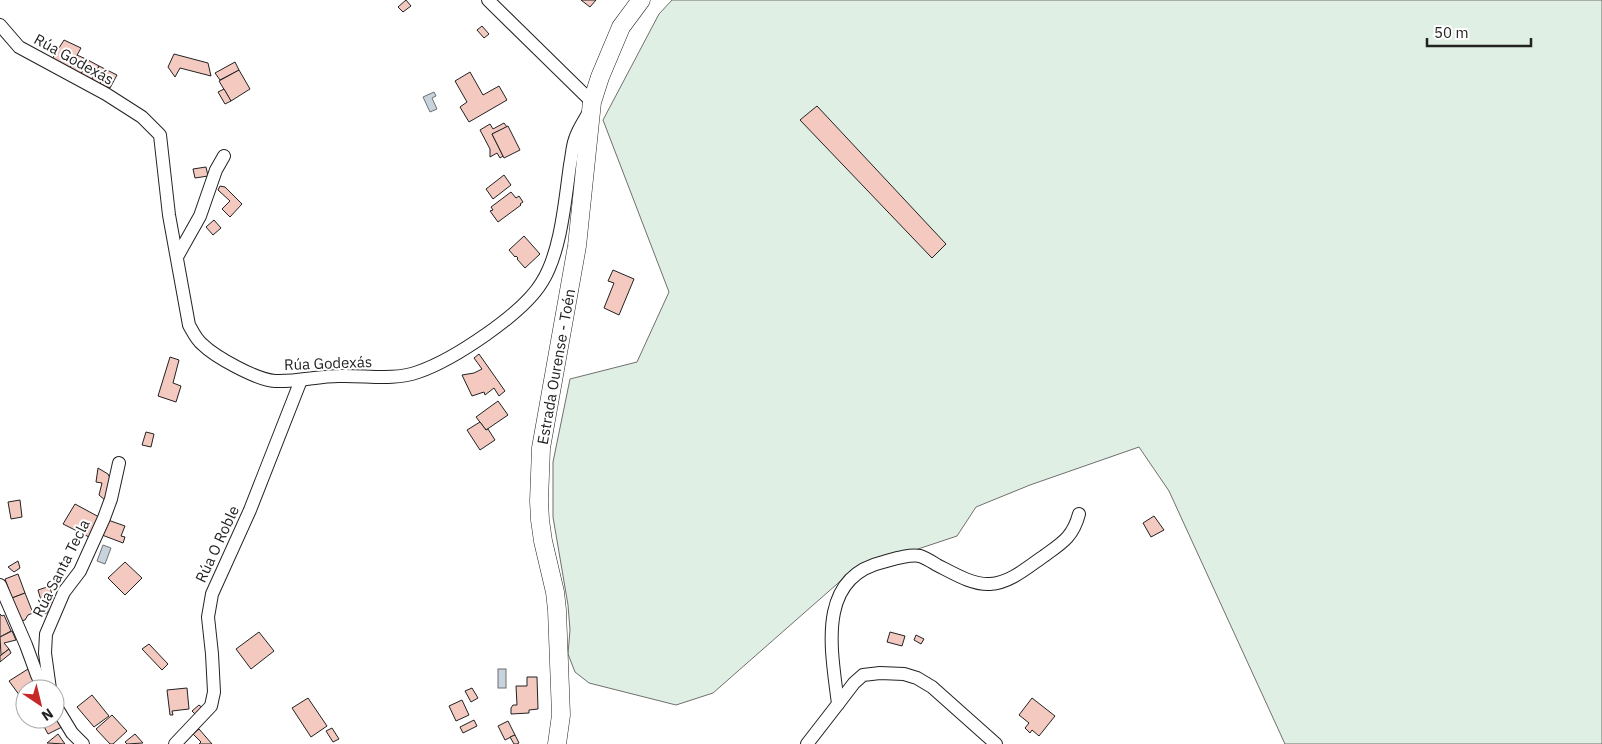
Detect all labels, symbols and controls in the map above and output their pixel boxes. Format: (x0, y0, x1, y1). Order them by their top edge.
scale bar (1427, 15, 1531, 47)
text: 50 m (1434, 23, 1469, 42)
street label: Rúa Godexás (31, 29, 117, 89)
street label: Estrada Ourense - Toén (532, 287, 579, 446)
street label: Rúa Godexás (284, 352, 372, 374)
street label: Rúa O Roble (191, 503, 243, 585)
street label: Rúa Santa Tecla (28, 516, 94, 620)
north arrow (15, 679, 65, 729)
text: N (38, 704, 57, 725)

